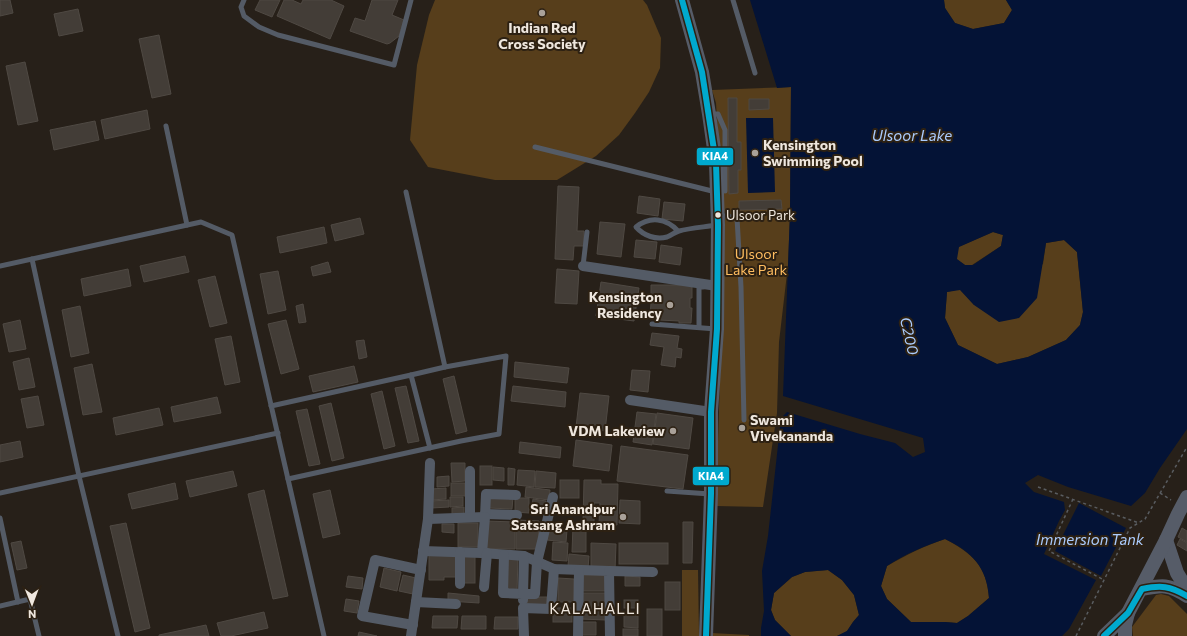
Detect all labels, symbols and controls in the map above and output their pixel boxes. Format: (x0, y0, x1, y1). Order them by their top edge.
marker: Indian Red Cross Society (537, 8, 547, 18)
place label: Indian Red Cross Society (498, 19, 586, 52)
water label: Ulsoor Lake (872, 126, 952, 144)
place label: Kensington Swimming Pool (763, 136, 863, 169)
line badge: KIA4 (696, 147, 734, 166)
marker: Kensington Swimming Pool (750, 148, 760, 158)
text: KIA4 (702, 149, 728, 162)
place label: Ulsoor Park (726, 207, 795, 223)
marker: Ulsoor Park (713, 210, 723, 220)
park label: Ulsoor Lake Park (725, 245, 787, 278)
place label: Kensington Residency (589, 288, 662, 321)
marker: Kensington Residency (665, 300, 675, 310)
water label: C200 (897, 315, 923, 357)
place label: Swami Vivekananda (750, 411, 833, 444)
place label: VDM Lakeview (568, 422, 665, 439)
marker: Swami Vivekananda (737, 423, 747, 433)
marker: VDM Lakeview (668, 426, 678, 436)
line badge: KIA4 (692, 466, 730, 486)
text: KIA4 (698, 469, 724, 482)
place label: Sri Anandpur Satsang Ashram (511, 500, 615, 533)
marker: Sri Anandpur Satsang Ashram (618, 512, 628, 522)
water label: Immersion Tank (1036, 530, 1145, 548)
north arrow (12, 584, 52, 624)
district label: KALAHALLI (549, 599, 641, 617)
text: N (28, 608, 36, 621)

